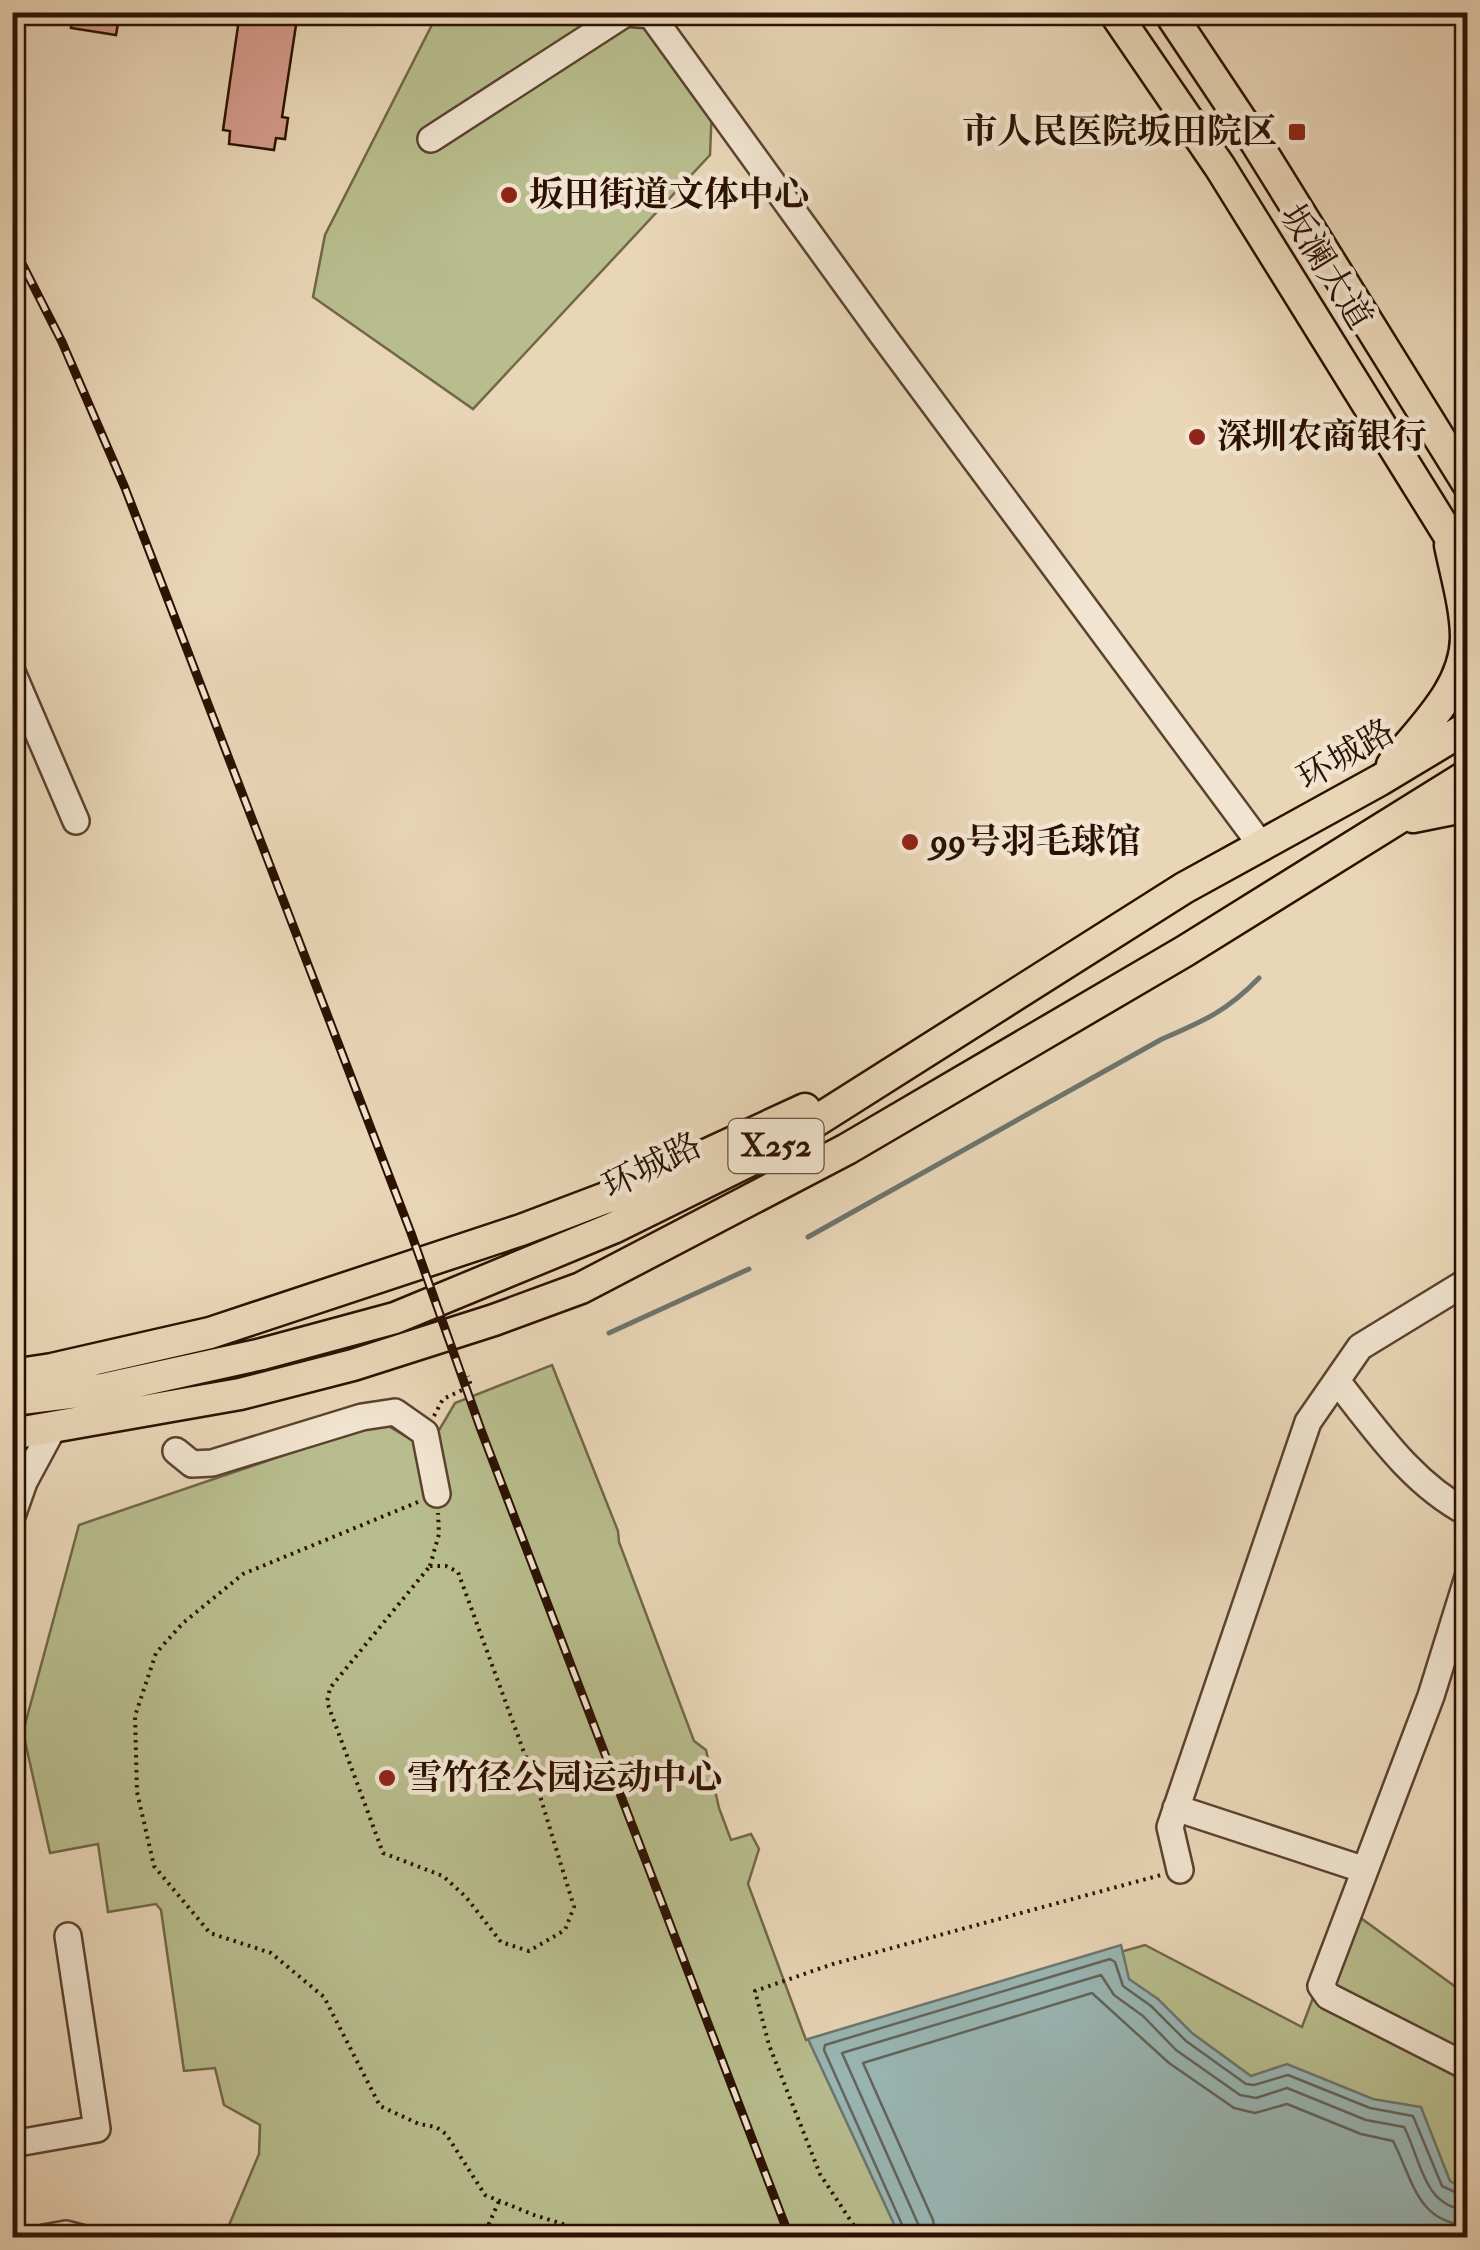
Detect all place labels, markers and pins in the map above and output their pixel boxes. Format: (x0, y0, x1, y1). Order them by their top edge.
place label: 市人民医院坂田院区 (962, 110, 1277, 154)
marker: 市人民医院坂田院区 (1286, 121, 1308, 143)
place label: 坂田街道文体中心 (529, 173, 809, 217)
marker: 坂田街道文体中心 (498, 184, 520, 206)
place label: 深圳农商银行 (1217, 415, 1427, 459)
marker: 深圳农商银行 (1186, 426, 1208, 448)
place label: 99号羽毛球馆 (927, 820, 1141, 864)
marker: 99号羽毛球馆 (899, 831, 921, 853)
place label: 雪竹径公园运动中心 (407, 1756, 722, 1800)
marker: 雪竹径公园运动中心 (376, 1767, 398, 1789)

